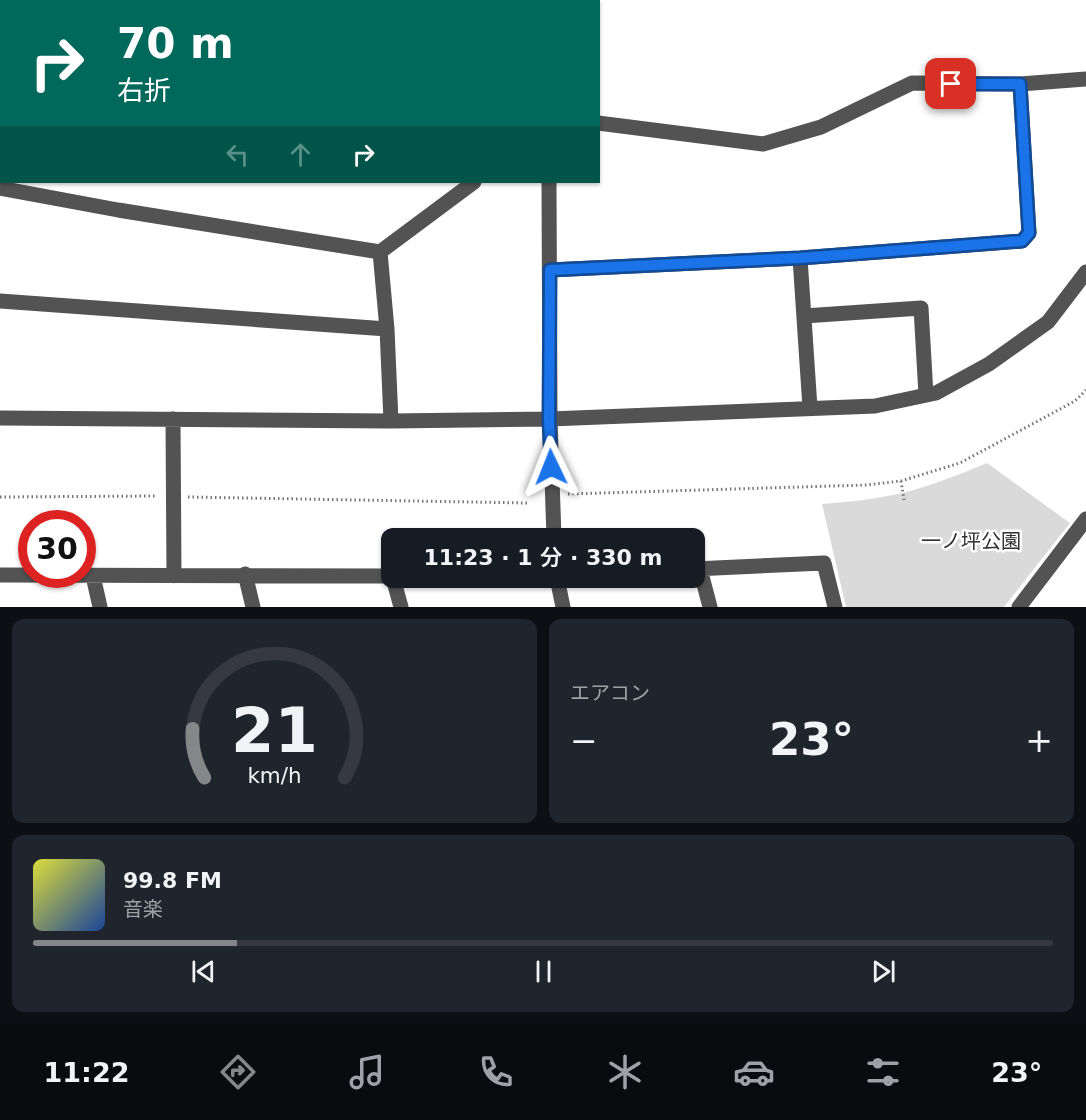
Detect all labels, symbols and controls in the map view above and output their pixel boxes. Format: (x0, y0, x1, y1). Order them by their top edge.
text: 70 m (117, 19, 234, 68)
icon: right (18, 24, 96, 102)
pin (925, 58, 976, 109)
icon: arrive (934, 67, 967, 100)
text: 右折 (117, 75, 171, 106)
icon: left (221, 138, 254, 171)
icon: ahead (284, 138, 317, 171)
icon: right (347, 138, 380, 171)
position arrow (519, 435, 583, 499)
speed limit sign: 30 (18, 510, 96, 588)
park label: 一ノ坪公園 (921, 529, 1021, 553)
text: 11:23 · 1 分 · 330 m (424, 545, 662, 570)
text: エアコン (570, 681, 650, 705)
text: 21 (231, 694, 318, 767)
text: 23° (769, 713, 854, 766)
text: − (570, 721, 598, 760)
text: + (1025, 721, 1053, 760)
text: km/h (247, 763, 302, 788)
text: 99.8 FM (123, 868, 222, 893)
text: 音楽 (123, 897, 163, 921)
icon: previous (187, 955, 220, 988)
icon: pause (527, 955, 560, 988)
icon: next (867, 955, 900, 988)
icon: directions (217, 1051, 259, 1093)
icon: music (346, 1051, 388, 1093)
icon: phone (475, 1051, 517, 1093)
icon: climate (604, 1051, 646, 1093)
icon: car (733, 1051, 775, 1093)
icon: filters (862, 1051, 904, 1093)
text: 11:22 (44, 1057, 130, 1088)
text: 23° (991, 1057, 1042, 1088)

